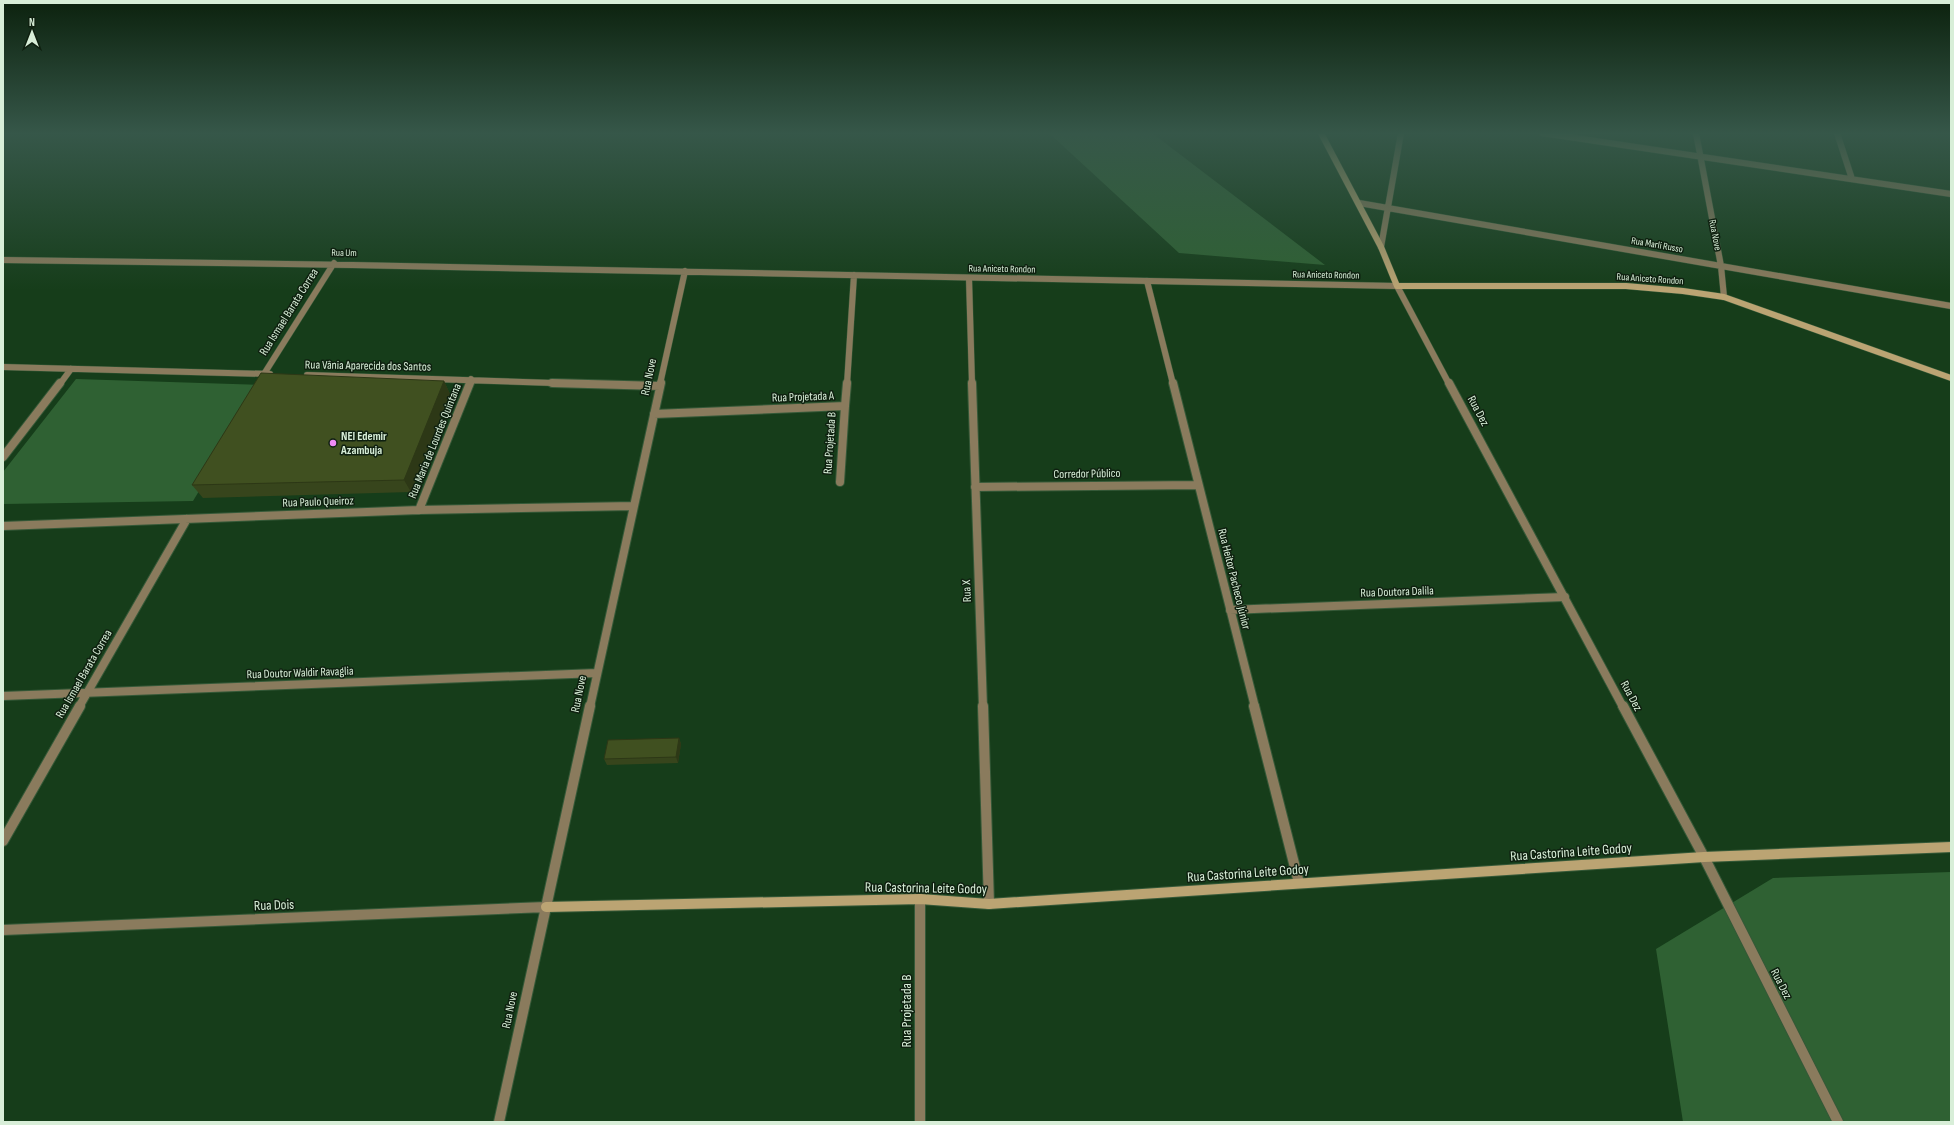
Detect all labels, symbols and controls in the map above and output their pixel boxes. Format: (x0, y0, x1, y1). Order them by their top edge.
north arrow (12, 12, 52, 52)
text: N (29, 16, 35, 29)
street label: Rua Nove (1706, 219, 1724, 251)
street label: Rua Marli Russo (1630, 235, 1684, 255)
street label: Rua Um (331, 247, 357, 259)
street label: Rua Aniceto Rondon (968, 262, 1036, 276)
street label: Rua Ismael Barata Correa (256, 265, 322, 358)
street label: Rua Aniceto Rondon (1292, 268, 1360, 282)
street label: Rua Aniceto Rondon (1616, 271, 1684, 287)
street label: Rua Vânia Aparecida dos Santos (305, 357, 431, 375)
street label: Rua Nove (638, 357, 660, 397)
street label: Rua Maria de Lourdes Quintana (405, 381, 465, 501)
street label: Rua Projetada A (772, 388, 835, 406)
street label: Rua Dez (1464, 393, 1492, 429)
street label: Rua Projetada B (820, 411, 840, 475)
place label: NEI Edemir Azambuja (340, 429, 387, 458)
marker: NEI Edemir Azambuja (328, 438, 338, 448)
street label: Corredor Público (1053, 466, 1121, 482)
street label: Rua Paulo Queiroz (282, 493, 355, 511)
street label: Rua Heitor Pacheco Júnior (1214, 527, 1254, 631)
street label: Rua X (959, 579, 975, 602)
street label: Rua Doutora Dalila (1360, 583, 1434, 601)
street label: Rua Ismael Barata Correa (53, 627, 116, 721)
street label: Rua Doutor Waldir Ravaglia (246, 664, 354, 682)
street label: Rua Nove (568, 674, 590, 714)
street label: Rua Dez (1617, 678, 1645, 714)
street label: Rua Castorina Leite Godoy (1509, 839, 1633, 865)
street label: Rua Castorina Leite Godoy (1186, 860, 1310, 886)
street label: Rua Castorina Leite Godoy (865, 878, 988, 898)
street label: Rua Dois (254, 896, 294, 914)
street label: Rua Dez (1767, 966, 1795, 1002)
street label: Rua Projetada B (898, 975, 915, 1047)
street label: Rua Nove (499, 990, 521, 1030)

